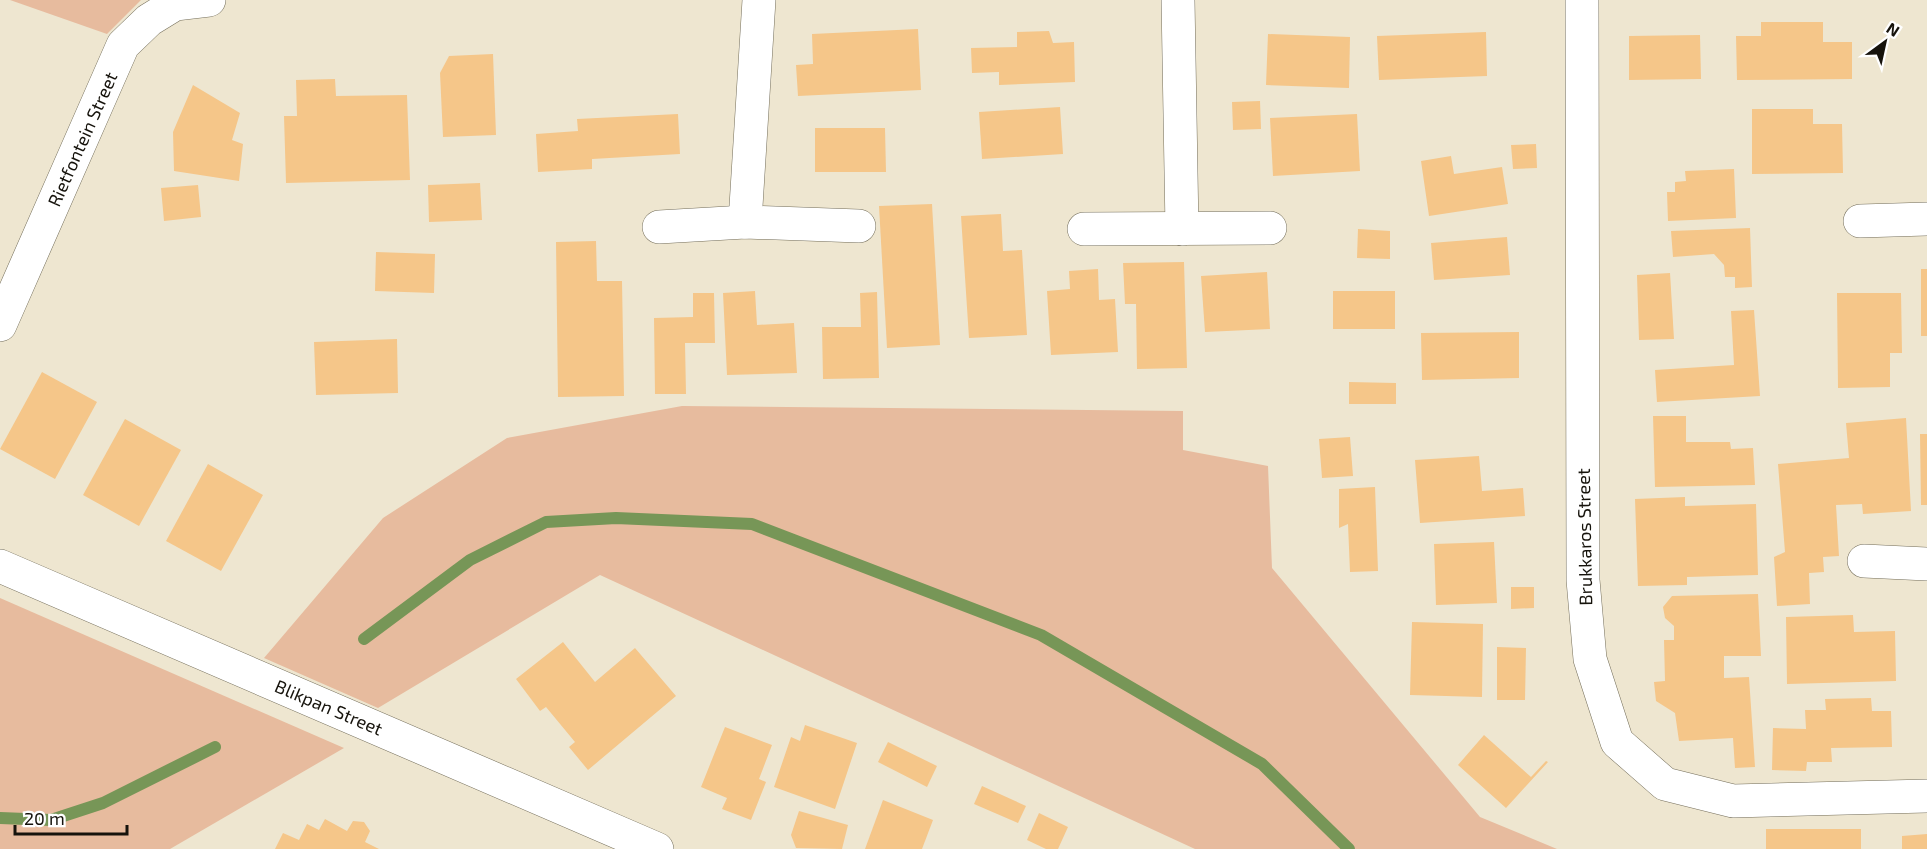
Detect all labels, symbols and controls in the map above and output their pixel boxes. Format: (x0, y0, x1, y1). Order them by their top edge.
north arrow (1855, 12, 1915, 72)
text: N (1883, 18, 1903, 40)
street label: Rietfontein Street (42, 68, 122, 210)
street label: Brukkaros Street (1572, 468, 1596, 606)
street label: Blikpan Street (272, 674, 386, 740)
scale bar (15, 798, 128, 836)
text: 20 m (24, 807, 65, 829)

